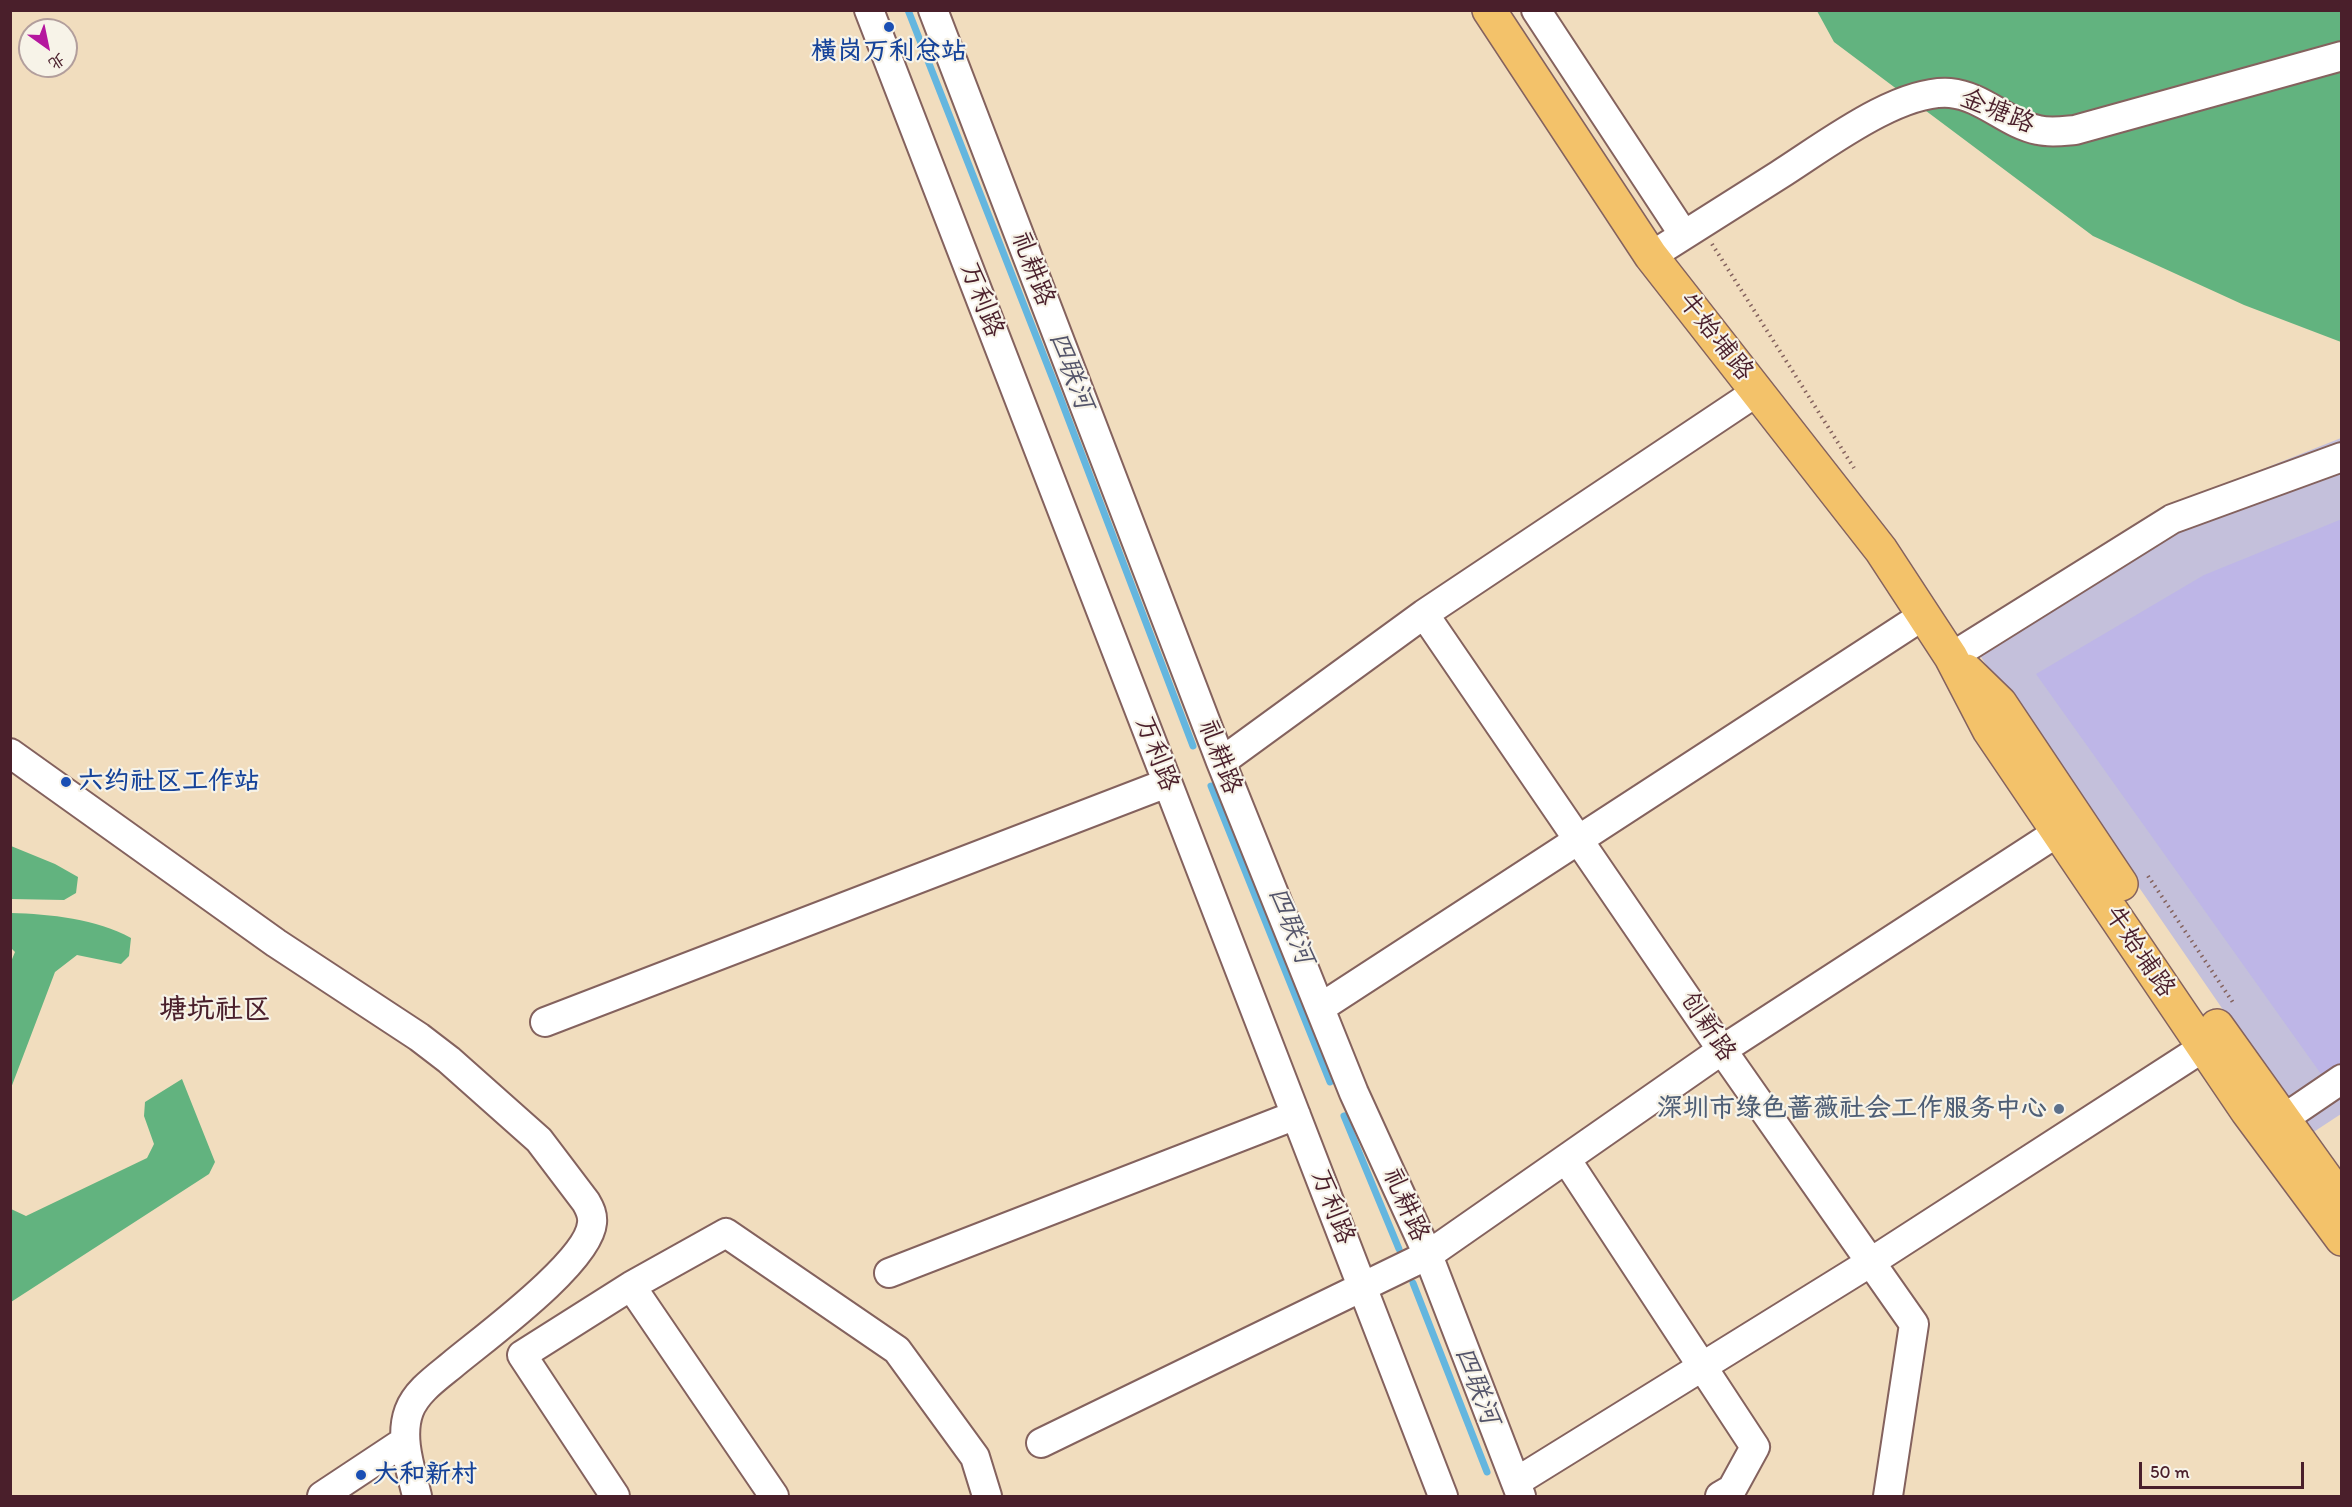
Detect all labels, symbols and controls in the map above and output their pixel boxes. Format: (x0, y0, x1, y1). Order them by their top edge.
north arrow (18, 18, 78, 78)
marker: 横岗万利总站 (882, 20, 896, 34)
place label: 横岗万利总站 (811, 36, 967, 68)
text: 北 (45, 50, 69, 74)
street label: 金塘路 (1955, 83, 2039, 141)
street label: 礼耕路 (1003, 227, 1061, 311)
street label: 万利路 (952, 258, 1010, 342)
street label: 牛始埔路 (1671, 286, 1759, 388)
water label: 四联河 (1040, 327, 1100, 415)
street label: 万利路 (1127, 712, 1185, 796)
street label: 礼耕路 (1190, 715, 1248, 799)
place label: 六约社区工作站 (78, 766, 260, 798)
marker: 六约社区工作站 (59, 775, 73, 789)
water label: 四联河 (1260, 882, 1320, 970)
street label: 牛始埔路 (2097, 900, 2181, 1004)
street label: 创新路 (1672, 986, 1742, 1068)
district label: 塘坑社区 (159, 994, 271, 1028)
place label: 深圳市绿色蔷薇社会工作服务中心 (1657, 1093, 2047, 1125)
marker: 深圳市绿色蔷薇社会工作服务中心 (2052, 1102, 2066, 1116)
street label: 礼耕路 (1375, 1163, 1435, 1247)
street label: 万利路 (1303, 1165, 1361, 1249)
water label: 四联河 (1446, 1342, 1506, 1430)
scale bar (2142, 1450, 2307, 1488)
place label: 大和新村 (373, 1459, 477, 1491)
text: 50 m (2150, 1461, 2190, 1483)
marker: 大和新村 (354, 1468, 368, 1482)

